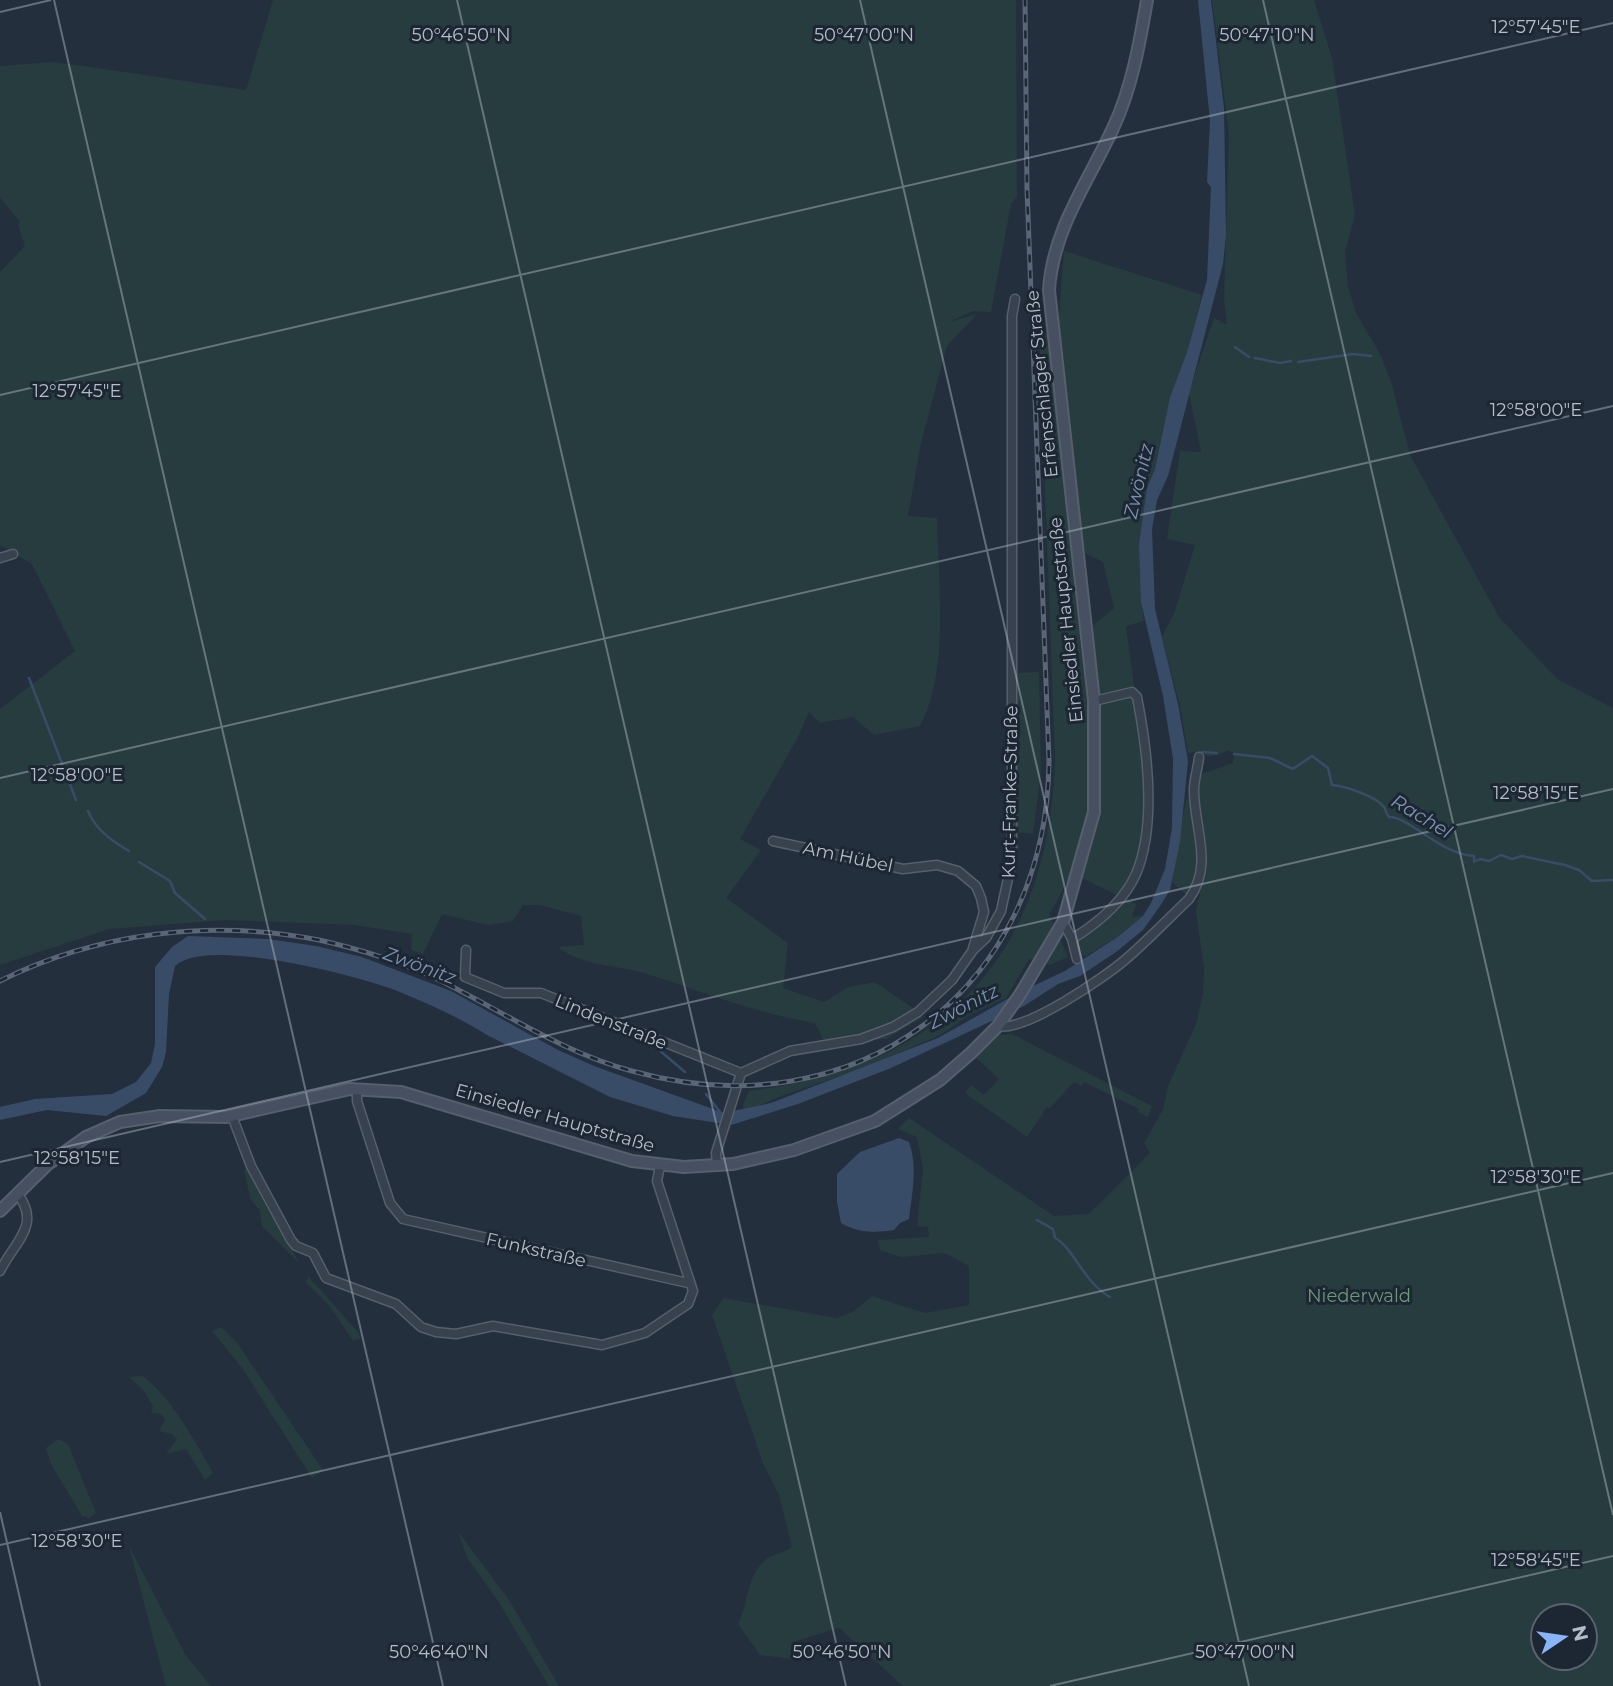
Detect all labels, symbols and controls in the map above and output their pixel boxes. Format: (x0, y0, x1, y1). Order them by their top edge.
text: 12°57'45"E (1491, 16, 1581, 38)
text: 50°46'50"N (411, 24, 511, 46)
text: 50°47'00"N (814, 24, 914, 46)
text: 50°47'10"N (1219, 24, 1315, 46)
street label: Erfenschlager Straße (1021, 289, 1063, 479)
text: 12°57'45"E (32, 380, 122, 402)
text: 12°58'00"E (1490, 399, 1582, 421)
water label: Zwönitz (1119, 441, 1158, 522)
street label: Einsiedler Hauptstraße (1044, 516, 1088, 724)
street label: Kurt-Franke-Straße (997, 705, 1023, 879)
text: 12°58'00"E (31, 764, 123, 786)
text: 12°58'15"E (1493, 782, 1579, 804)
water label: Rachel (1387, 789, 1457, 844)
street label: Am Hübel (801, 837, 895, 877)
water label: Zwönitz (379, 941, 460, 989)
water label: Zwönitz (923, 979, 1002, 1034)
street label: Lindenstraße (552, 990, 670, 1055)
street label: Einsiedler Hauptstraße (453, 1079, 657, 1157)
text: 12°58'15"E (34, 1147, 120, 1169)
text: 12°58'30"E (1490, 1166, 1582, 1188)
street label: Funkstraße (484, 1228, 588, 1272)
park label: Niederwald (1307, 1285, 1411, 1307)
text: 12°58'30"E (31, 1530, 123, 1552)
text: 12°58'45"E (1491, 1549, 1581, 1571)
north arrow (1529, 1602, 1599, 1672)
text: N (1567, 1623, 1593, 1643)
text: 50°46'40"N (389, 1641, 489, 1663)
text: 50°46'50"N (792, 1641, 892, 1663)
text: 50°47'00"N (1195, 1641, 1295, 1663)

